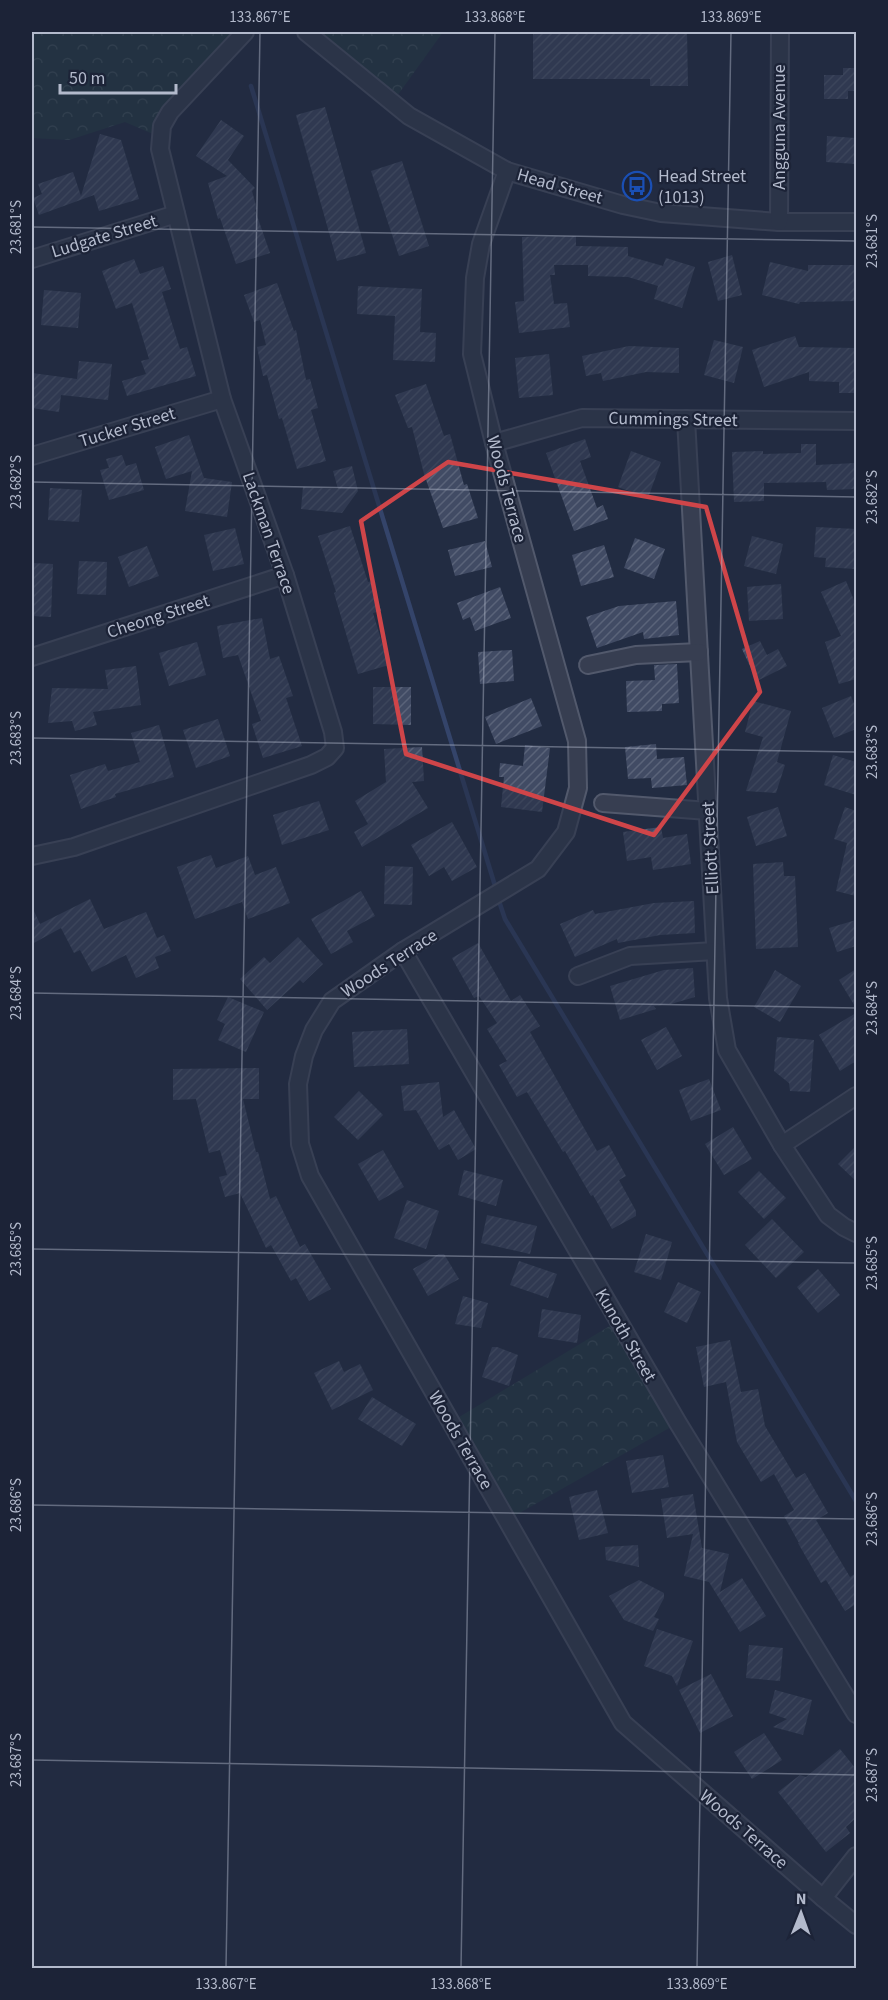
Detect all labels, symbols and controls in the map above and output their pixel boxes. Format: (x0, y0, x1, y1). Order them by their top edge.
text: 133.867°E (229, 7, 291, 28)
text: 133.868°E (464, 7, 526, 28)
text: 133.869°E (700, 7, 762, 28)
scale bar (60, 57, 176, 95)
street label: Angguna Avenue (767, 64, 792, 190)
text: 50 m (69, 66, 105, 91)
street label: Head Street (514, 162, 606, 211)
place label: Head Street (1013) (658, 164, 746, 210)
bus stop icon: Head Street (1013) (621, 170, 653, 202)
text: 23.681°S (6, 200, 27, 254)
street label: Ludgate Street (48, 209, 160, 264)
text: 23.681°S (862, 214, 883, 268)
street label: Tucker Street (76, 401, 178, 454)
street label: Cummings Street (608, 406, 738, 433)
street label: Woods Terrace (480, 433, 533, 546)
text: 23.682°S (6, 455, 27, 509)
street label: Lackman Terrace (236, 469, 301, 598)
text: 23.682°S (862, 470, 883, 524)
street label: Cheong Street (104, 588, 213, 645)
text: 23.683°S (6, 711, 27, 765)
text: 23.683°S (862, 725, 883, 779)
street label: Elliott Street (696, 801, 725, 895)
street label: Woods Terrace (336, 923, 442, 1004)
text: 23.684°S (6, 966, 27, 1020)
text: 23.684°S (862, 981, 883, 1035)
text: 23.685°S (6, 1222, 27, 1276)
text: 23.685°S (862, 1236, 883, 1290)
street label: Kunoth Street (589, 1284, 662, 1386)
street label: Woods Terrace (422, 1386, 499, 1494)
text: 23.686°S (6, 1478, 27, 1532)
text: 23.686°S (862, 1492, 883, 1546)
text: 23.687°S (6, 1733, 27, 1787)
text: 23.687°S (862, 1748, 883, 1802)
street label: Woods Terrace (694, 1784, 793, 1875)
north arrow (771, 1883, 831, 1943)
text: N (796, 1888, 807, 1910)
text: 133.867°E (195, 1974, 257, 1995)
text: 133.868°E (430, 1974, 492, 1995)
text: 133.869°E (666, 1974, 728, 1995)

